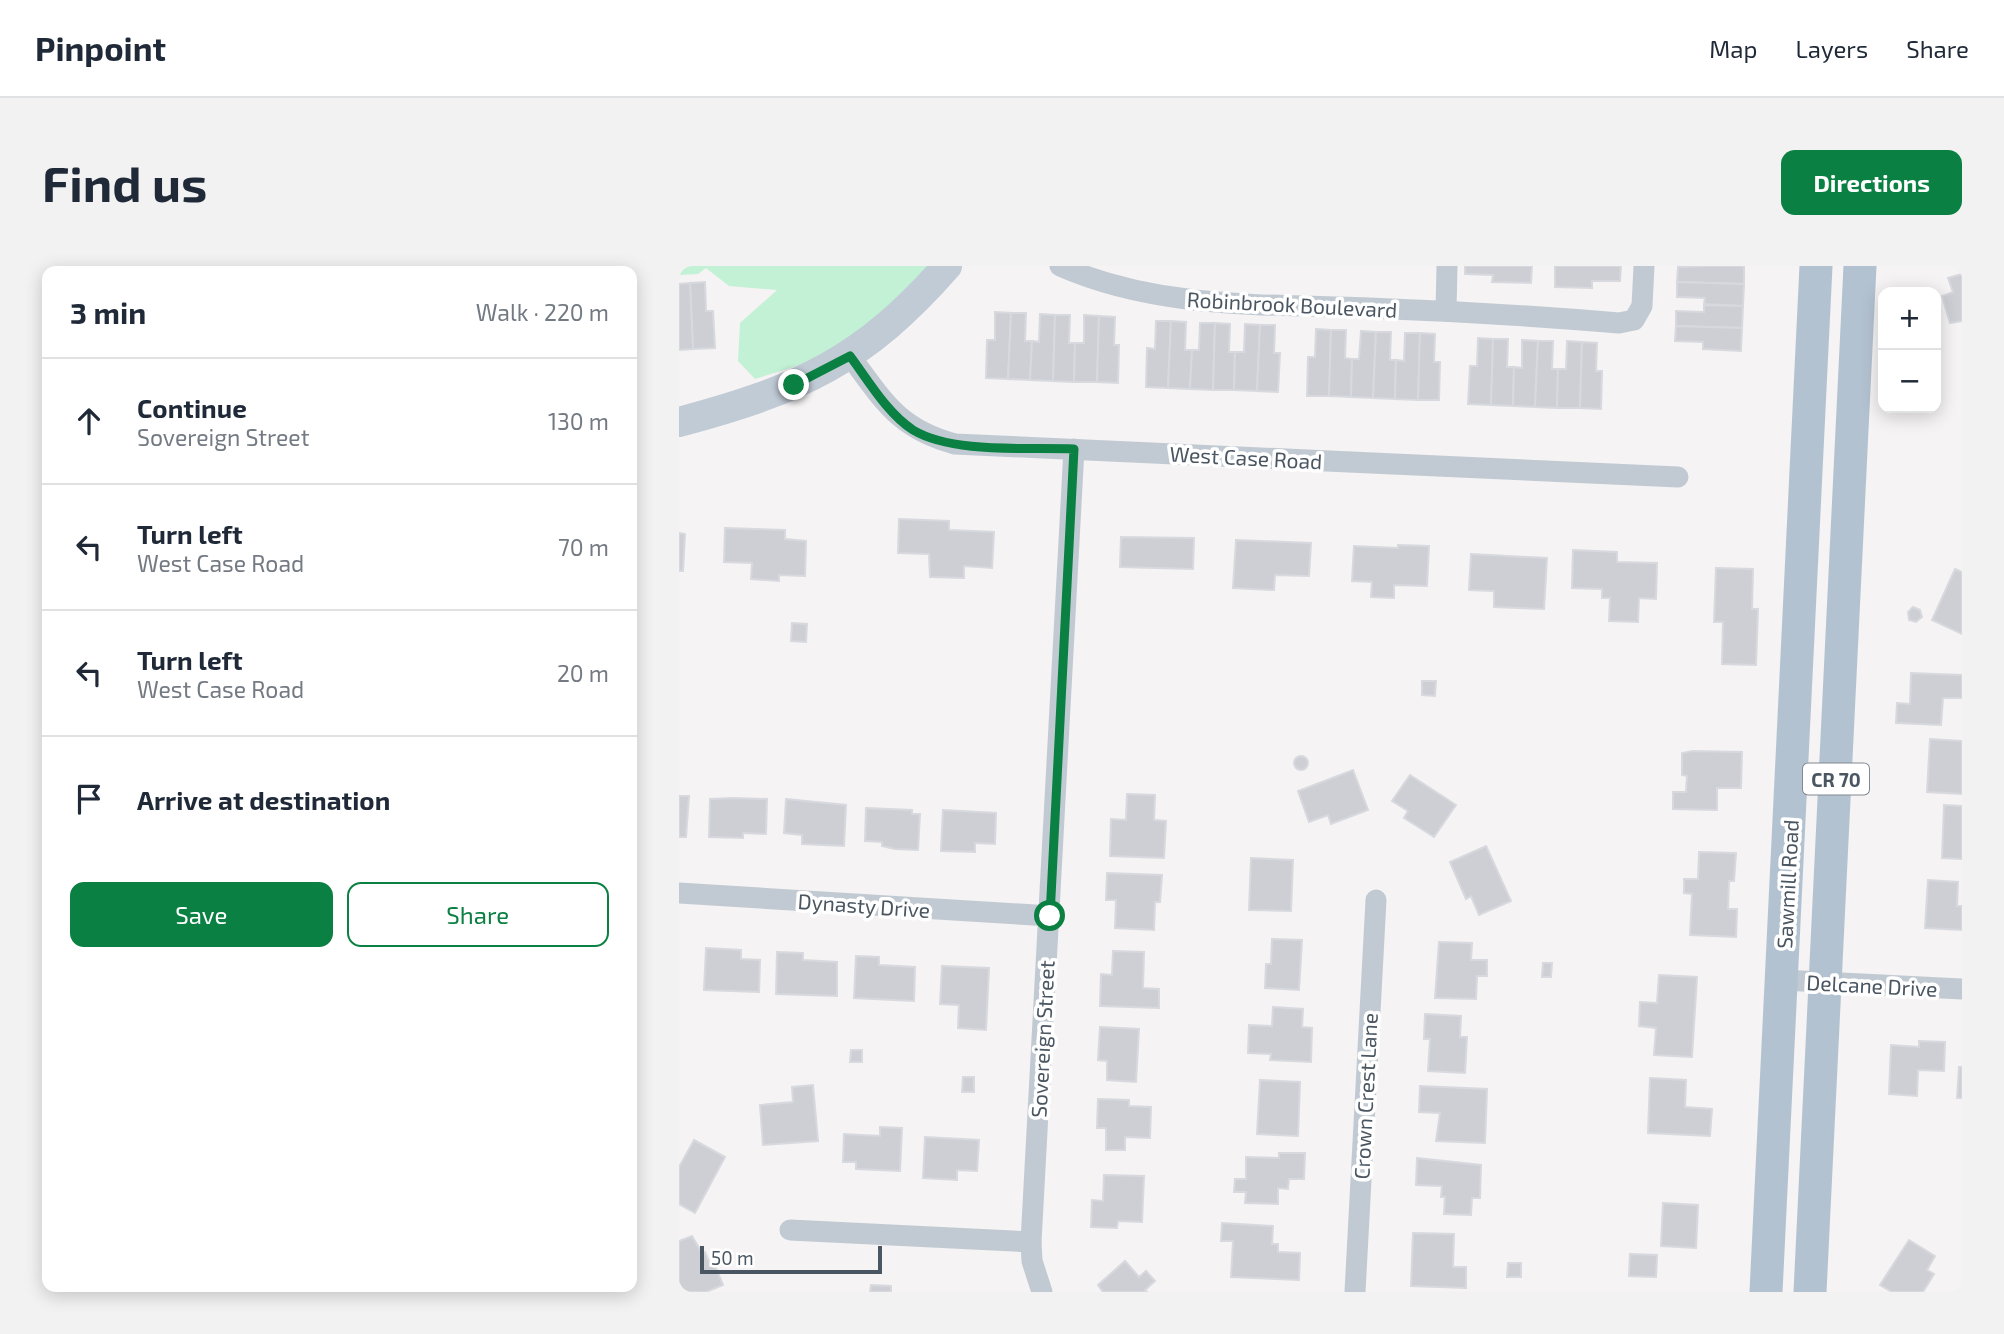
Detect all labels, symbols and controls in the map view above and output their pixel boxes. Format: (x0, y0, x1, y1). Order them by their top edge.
text: Pinpoint (35, 28, 166, 68)
text: Map (1709, 34, 1757, 63)
text: Layers (1795, 34, 1868, 63)
text: Share (1906, 34, 1969, 63)
button: Directions (1781, 150, 1962, 215)
text: Find us (42, 153, 207, 212)
street label: Robinbrook Boulevard (1186, 286, 1398, 322)
map controls (1878, 287, 1941, 413)
button: + (1878, 287, 1941, 350)
text: 3 min (70, 294, 146, 330)
text: Walk · 220 m (476, 298, 609, 326)
button: − (1878, 350, 1941, 413)
route end (778, 369, 809, 400)
text: Continue (137, 392, 247, 423)
icon: ahead (70, 402, 108, 440)
text: 130 m (548, 407, 609, 435)
text: Sovereign Street (137, 423, 309, 451)
street label: West Case Road (1169, 441, 1323, 473)
text: Turn left (137, 518, 243, 549)
icon: left (70, 528, 108, 566)
text: 70 m (558, 533, 609, 561)
text: West Case Road (137, 549, 304, 577)
text: Turn left (137, 644, 243, 675)
icon: left (70, 654, 108, 692)
text: 20 m (557, 659, 609, 687)
text: West Case Road (137, 675, 304, 703)
road number: CR 70 (1803, 764, 1869, 794)
icon: arrive (70, 780, 108, 818)
text: Arrive at destination (137, 784, 390, 815)
street label: Sawmill Road (1771, 819, 1803, 949)
button: Save (70, 882, 333, 947)
button: Share (347, 882, 609, 947)
street label: Dynasty Drive (797, 888, 931, 922)
route start (1034, 900, 1065, 931)
street label: Sovereign Street (1025, 960, 1059, 1118)
street label: Delcane Drive (1806, 969, 1938, 1001)
street label: Crown Crest Lane (1348, 1012, 1382, 1180)
scale bar (700, 1243, 882, 1275)
text: 50 m (711, 1246, 754, 1269)

